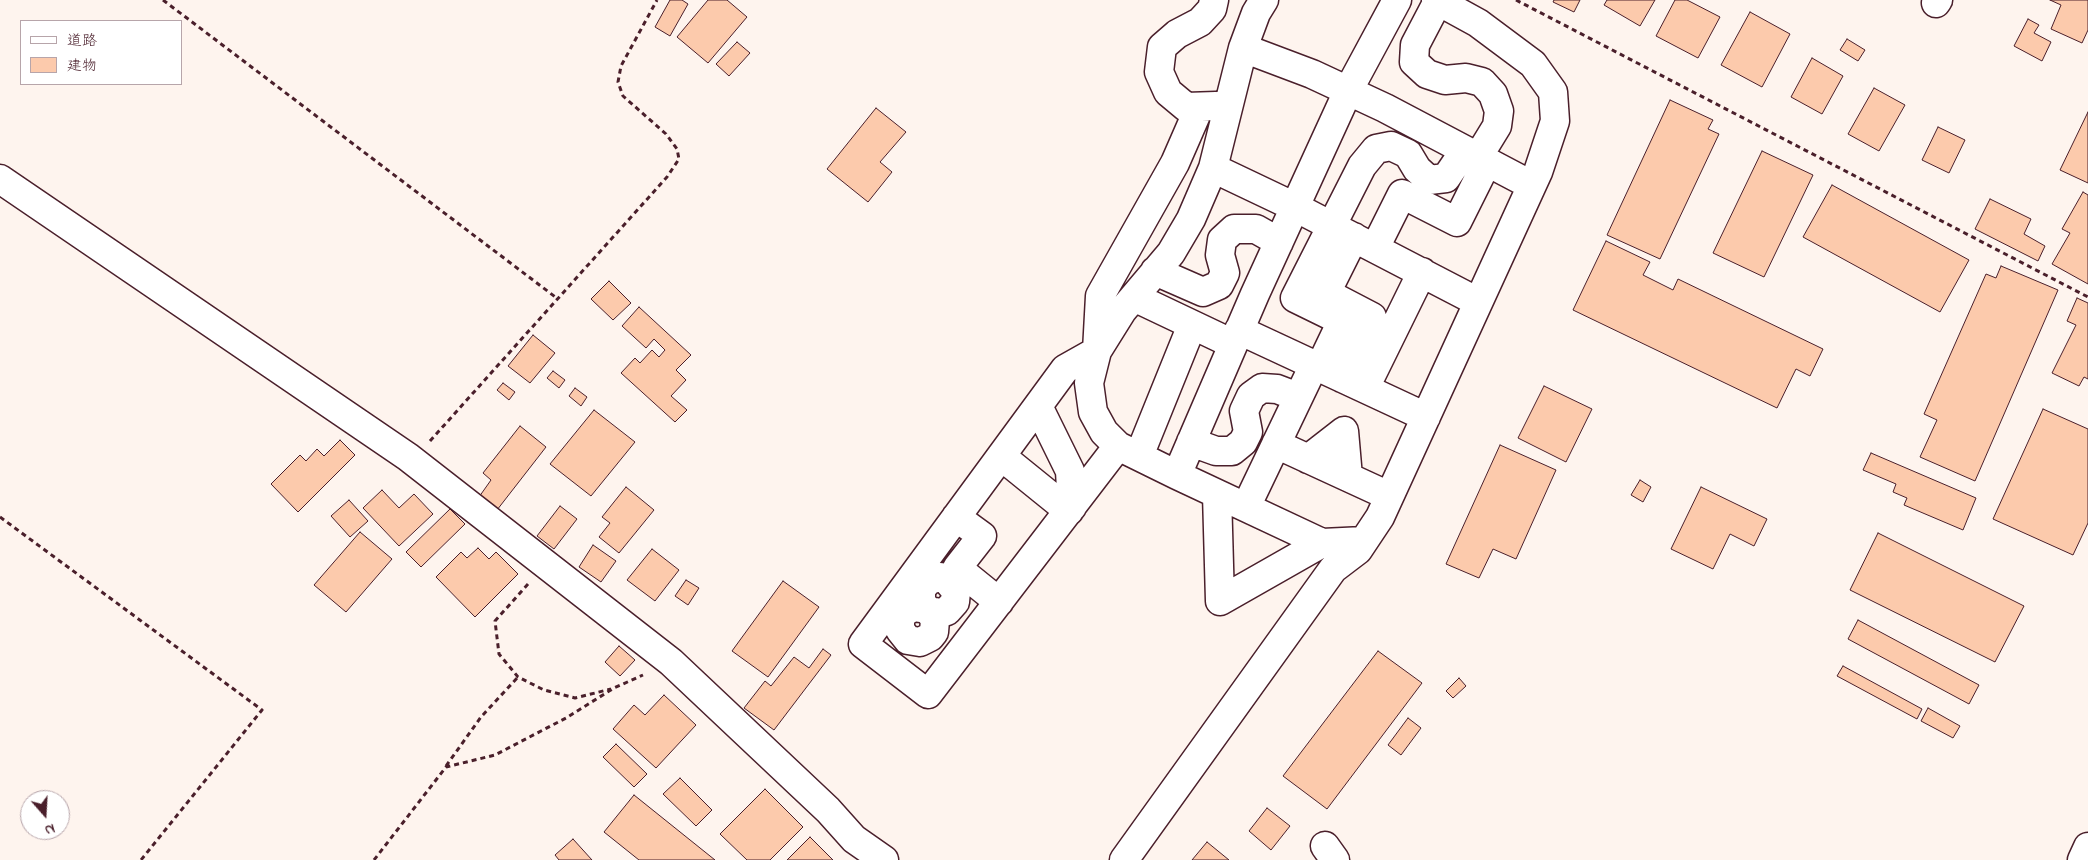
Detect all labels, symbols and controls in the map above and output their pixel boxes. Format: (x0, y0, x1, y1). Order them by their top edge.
legend (20, 20, 182, 85)
text: 道路 (67, 30, 97, 52)
text: 建物 (67, 55, 97, 77)
north arrow (20, 790, 70, 840)
text: N (42, 817, 58, 840)

